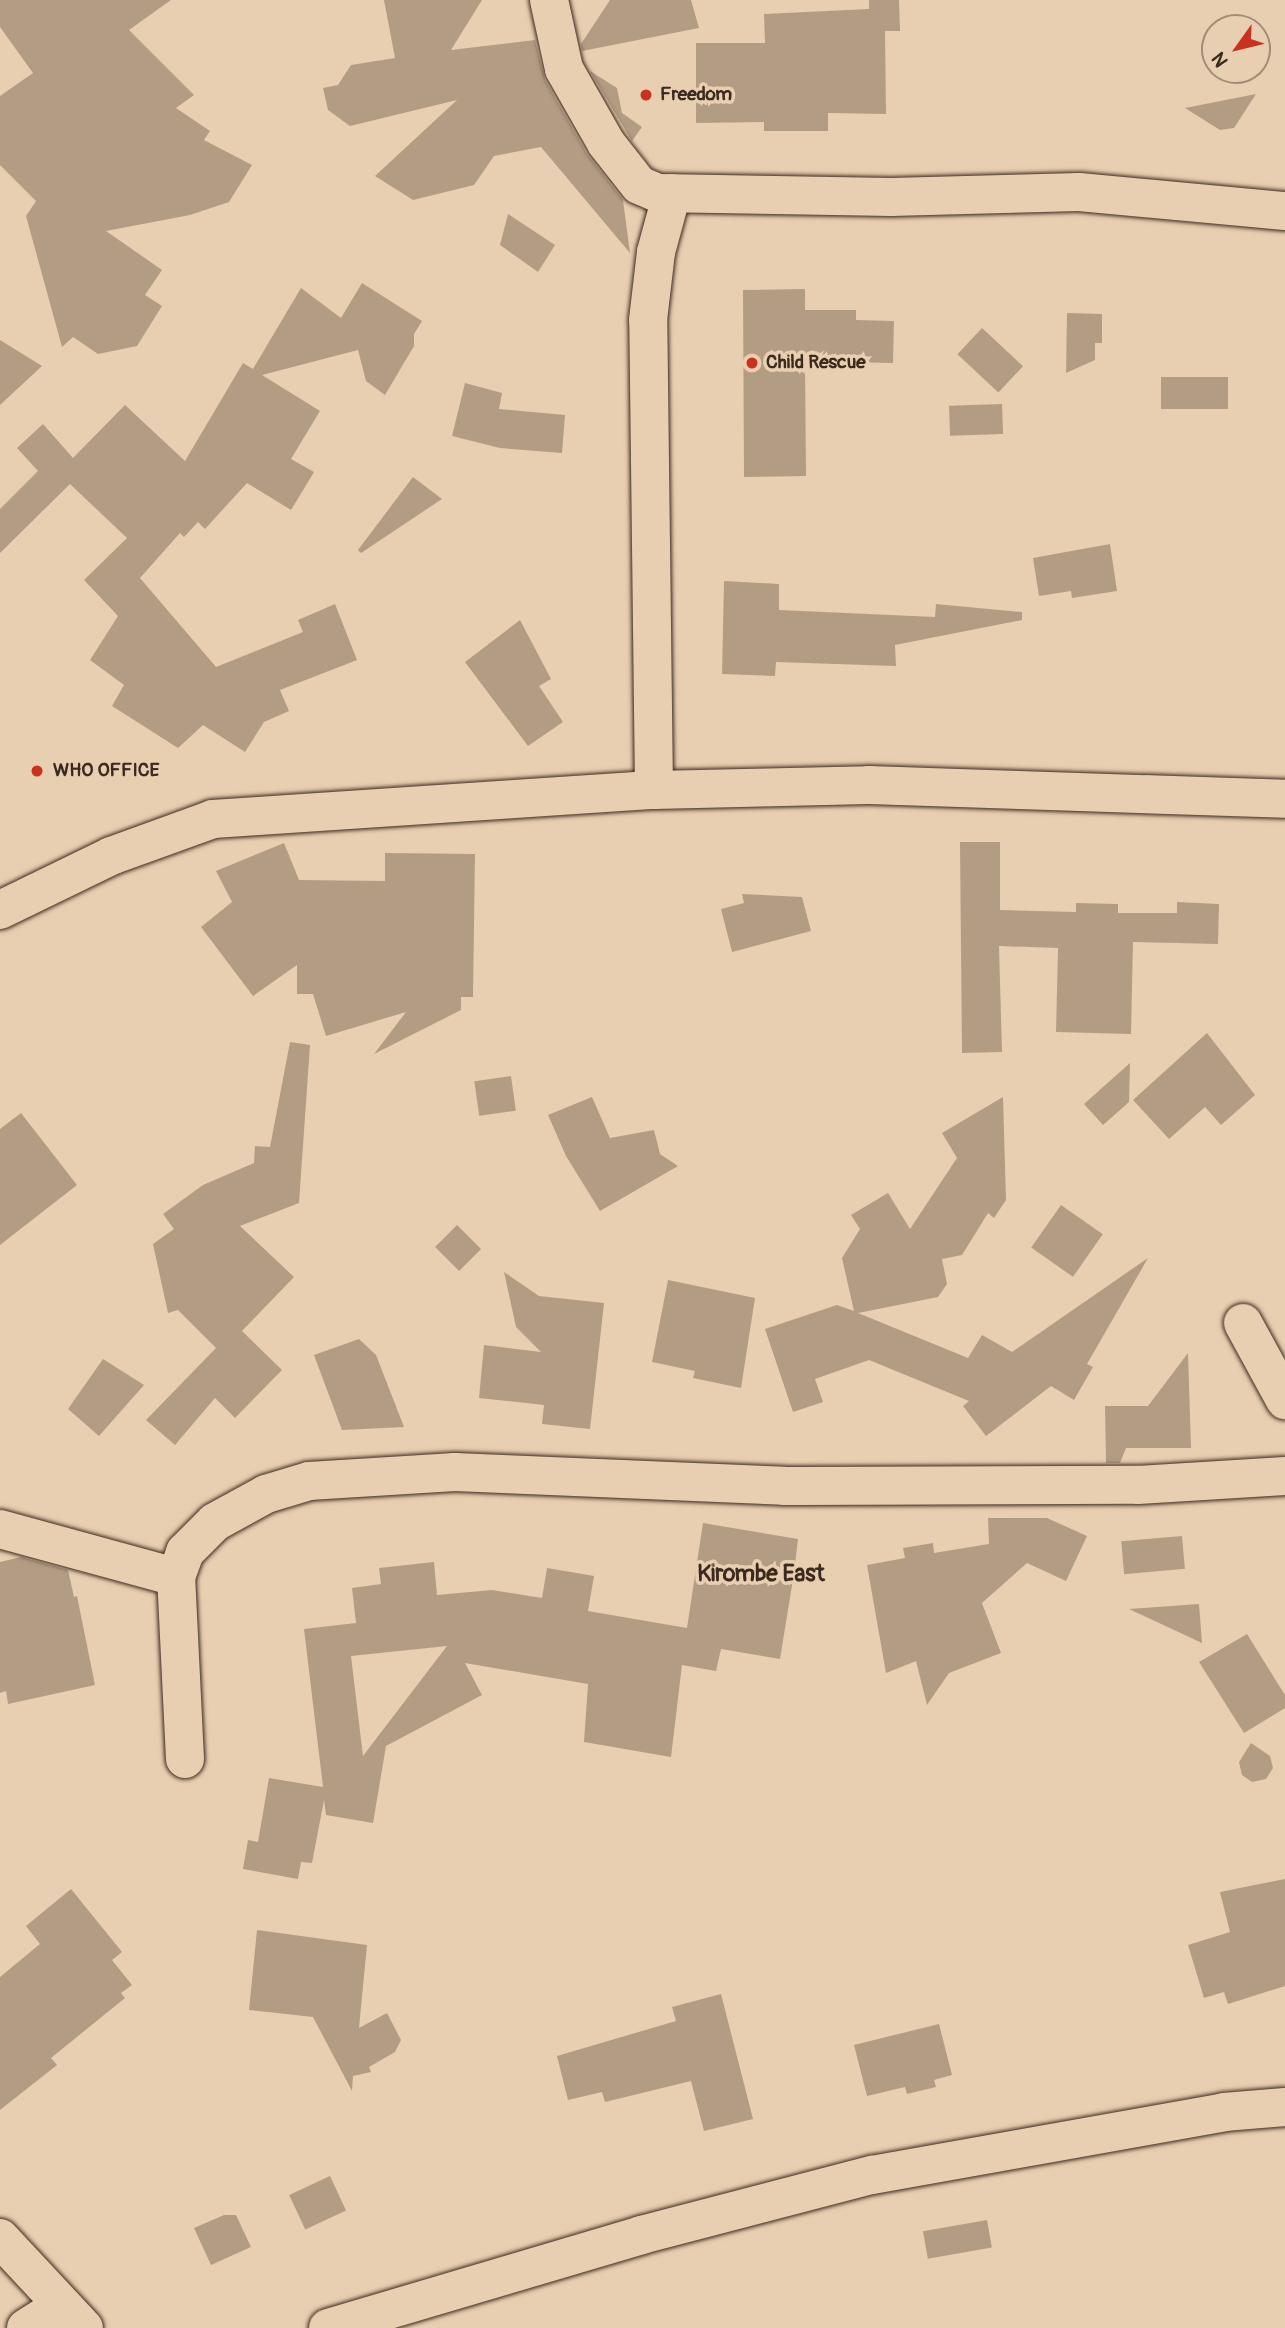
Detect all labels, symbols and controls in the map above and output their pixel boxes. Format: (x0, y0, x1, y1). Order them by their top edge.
north arrow (1201, 14, 1271, 84)
text: N (1207, 48, 1234, 72)
place label: Freedom (660, 84, 732, 106)
marker: Freedom (638, 87, 654, 103)
place label: Child Rescue (766, 352, 866, 374)
marker: Child Rescue (744, 355, 760, 371)
place label: WHO OFFICE (53, 760, 159, 782)
marker: WHO OFFICE (27, 761, 47, 781)
district label: Kirombe East (697, 1560, 825, 1588)

